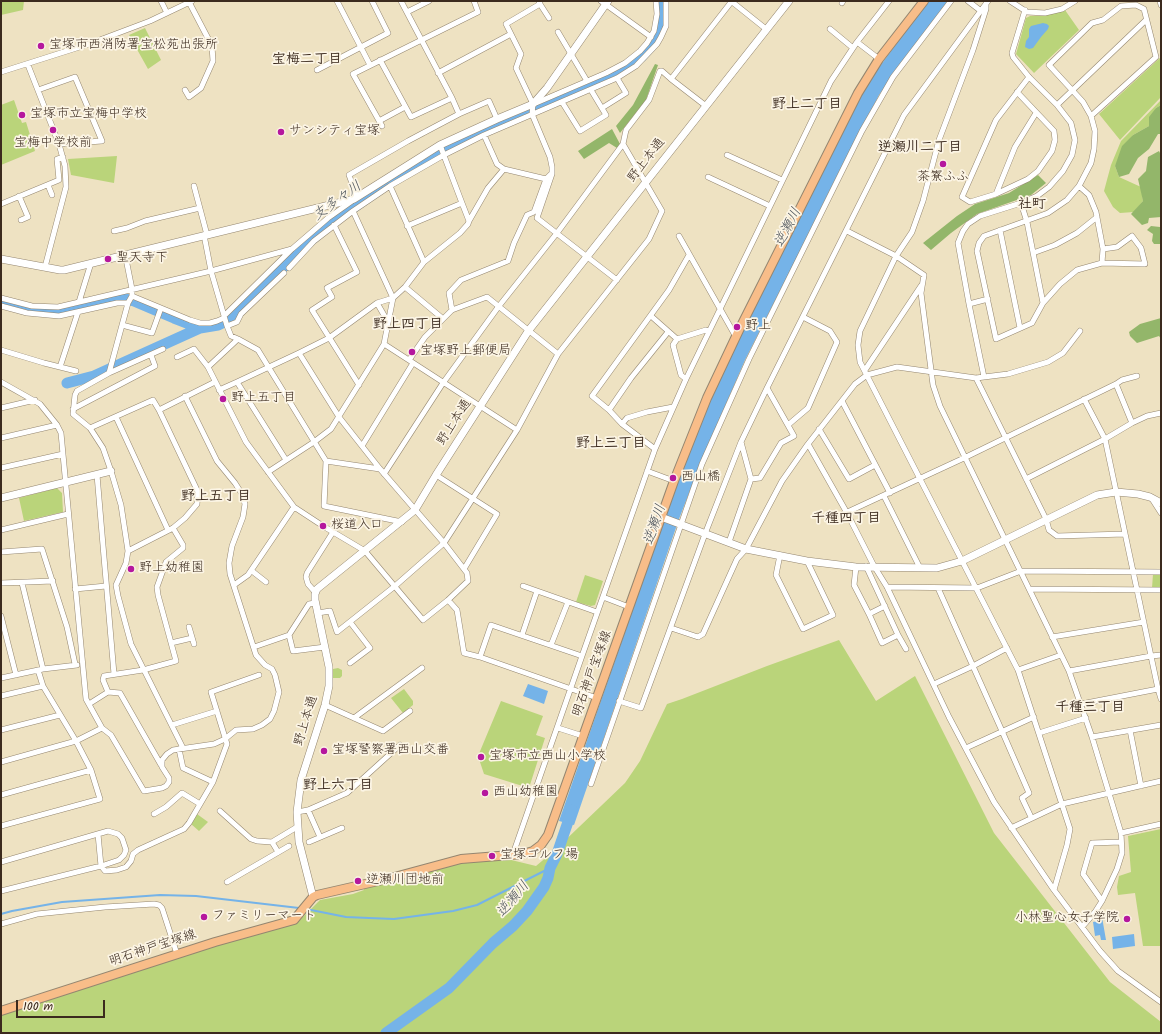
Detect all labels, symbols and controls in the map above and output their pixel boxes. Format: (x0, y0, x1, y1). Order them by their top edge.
place label: 宝塚市西消防署宝松苑出張所 (49, 38, 218, 54)
marker: 宝塚市西消防署宝松苑出張所 (36, 41, 46, 51)
district label: 宝梅二丁目 (272, 53, 342, 69)
district label: 野上二丁目 (772, 98, 842, 114)
place label: 宝塚市立宝梅中学校 (30, 107, 147, 123)
marker: 宝塚市立宝梅中学校 (17, 110, 27, 120)
place label: サンシティ宝塚 (289, 124, 380, 140)
marker: 宝梅中学校前 (48, 125, 58, 135)
marker: サンシティ宝塚 (276, 127, 286, 137)
place label: 宝梅中学校前 (14, 136, 92, 152)
street label: 野上本通 (625, 136, 669, 186)
district label: 逆瀬川二丁目 (878, 141, 962, 157)
marker: 茶寮ふふ (938, 159, 948, 169)
place label: 茶寮ふふ (917, 170, 969, 186)
water label: 支多々川 (310, 179, 366, 225)
district label: 社町 (1018, 198, 1046, 214)
water label: 逆瀬川 (772, 206, 806, 250)
place label: 聖天寺下 (116, 251, 168, 267)
marker: 聖天寺下 (103, 254, 113, 264)
district label: 野上四丁目 (373, 318, 443, 334)
place label: 野上 (745, 319, 771, 335)
marker: 野上 (732, 322, 742, 332)
place label: 宝塚野上郵便局 (420, 344, 511, 360)
marker: 宝塚野上郵便局 (407, 347, 417, 357)
place label: 野上五丁目 (231, 391, 296, 407)
marker: 野上五丁目 (218, 394, 228, 404)
street label: 野上本通 (434, 397, 476, 449)
district label: 野上三丁目 (576, 437, 646, 453)
place label: 西山橋 (681, 470, 720, 486)
marker: 西山橋 (668, 473, 678, 483)
district label: 野上五丁目 (181, 490, 251, 506)
water label: 逆瀬川 (641, 502, 671, 548)
district label: 千種四丁目 (811, 512, 881, 528)
place label: 桜道入口 (331, 518, 383, 534)
marker: 桜道入口 (318, 521, 328, 531)
place label: 野上幼稚園 (139, 561, 204, 577)
marker: 野上幼稚園 (126, 564, 136, 574)
street label: 明石神戸宝塚線 (570, 629, 616, 719)
street label: 野上本通 (292, 694, 322, 748)
district label: 千種三丁目 (1055, 701, 1125, 717)
place label: 宝塚警察署西山交番 (332, 743, 449, 759)
marker: 宝塚警察署西山交番 (319, 746, 329, 756)
place label: 宝塚市立西山小学校 (489, 749, 606, 765)
marker: 宝塚市立西山小学校 (476, 752, 486, 762)
district label: 野上六丁目 (303, 779, 373, 795)
place label: 西山幼稚園 (493, 785, 558, 801)
marker: 西山幼稚園 (480, 788, 490, 798)
place label: 宝塚ゴルフ場 (500, 848, 578, 864)
marker: 宝塚ゴルフ場 (487, 851, 497, 861)
place label: 逆瀬川団地前 (366, 873, 444, 889)
marker: 逆瀬川団地前 (353, 876, 363, 886)
water label: 逆瀬川 (494, 879, 534, 921)
place label: ファミリーマート (212, 909, 316, 925)
place label: 小林聖心女子学院 (1015, 911, 1119, 927)
marker: ファミリーマート (199, 912, 209, 922)
marker: 小林聖心女子学院 (1122, 914, 1132, 924)
street label: 明石神戸宝塚線 (107, 928, 199, 970)
scale bar (18, 992, 107, 1018)
text: 100 m (23, 997, 53, 1016)

